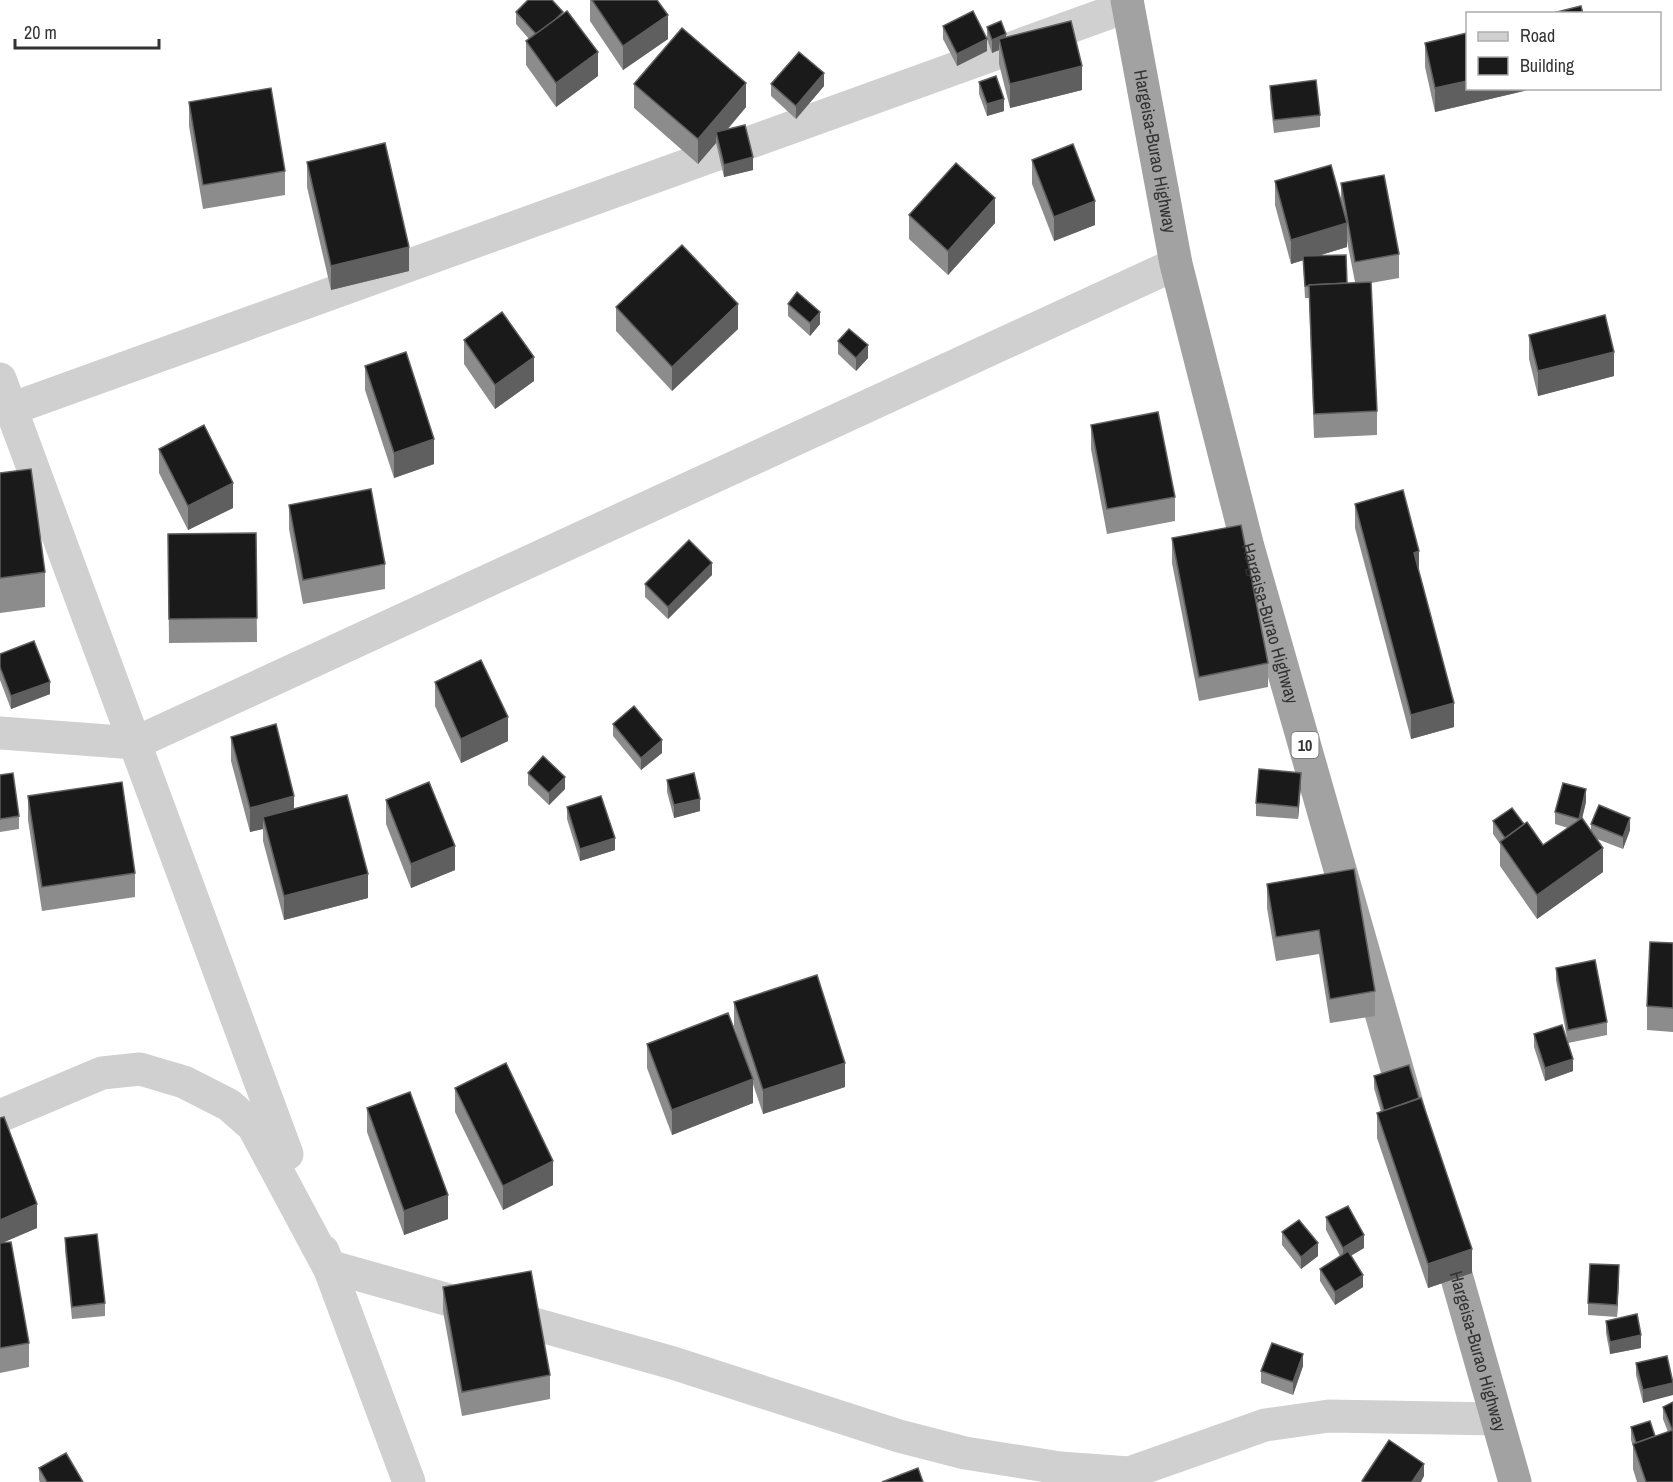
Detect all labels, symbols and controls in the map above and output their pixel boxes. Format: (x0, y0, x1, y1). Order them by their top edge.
scale bar (15, 12, 159, 50)
legend (1466, 12, 1661, 90)
text: 20 m (24, 20, 57, 45)
text: Road (1520, 23, 1555, 48)
text: Building (1520, 53, 1575, 78)
street label: Hargeisa-Burao Highway (1128, 67, 1183, 236)
street label: Hargeisa-Burao Highway (1236, 540, 1305, 707)
road number: 10 (1292, 732, 1318, 758)
street label: Hargeisa-Burao Highway (1444, 1268, 1513, 1435)

